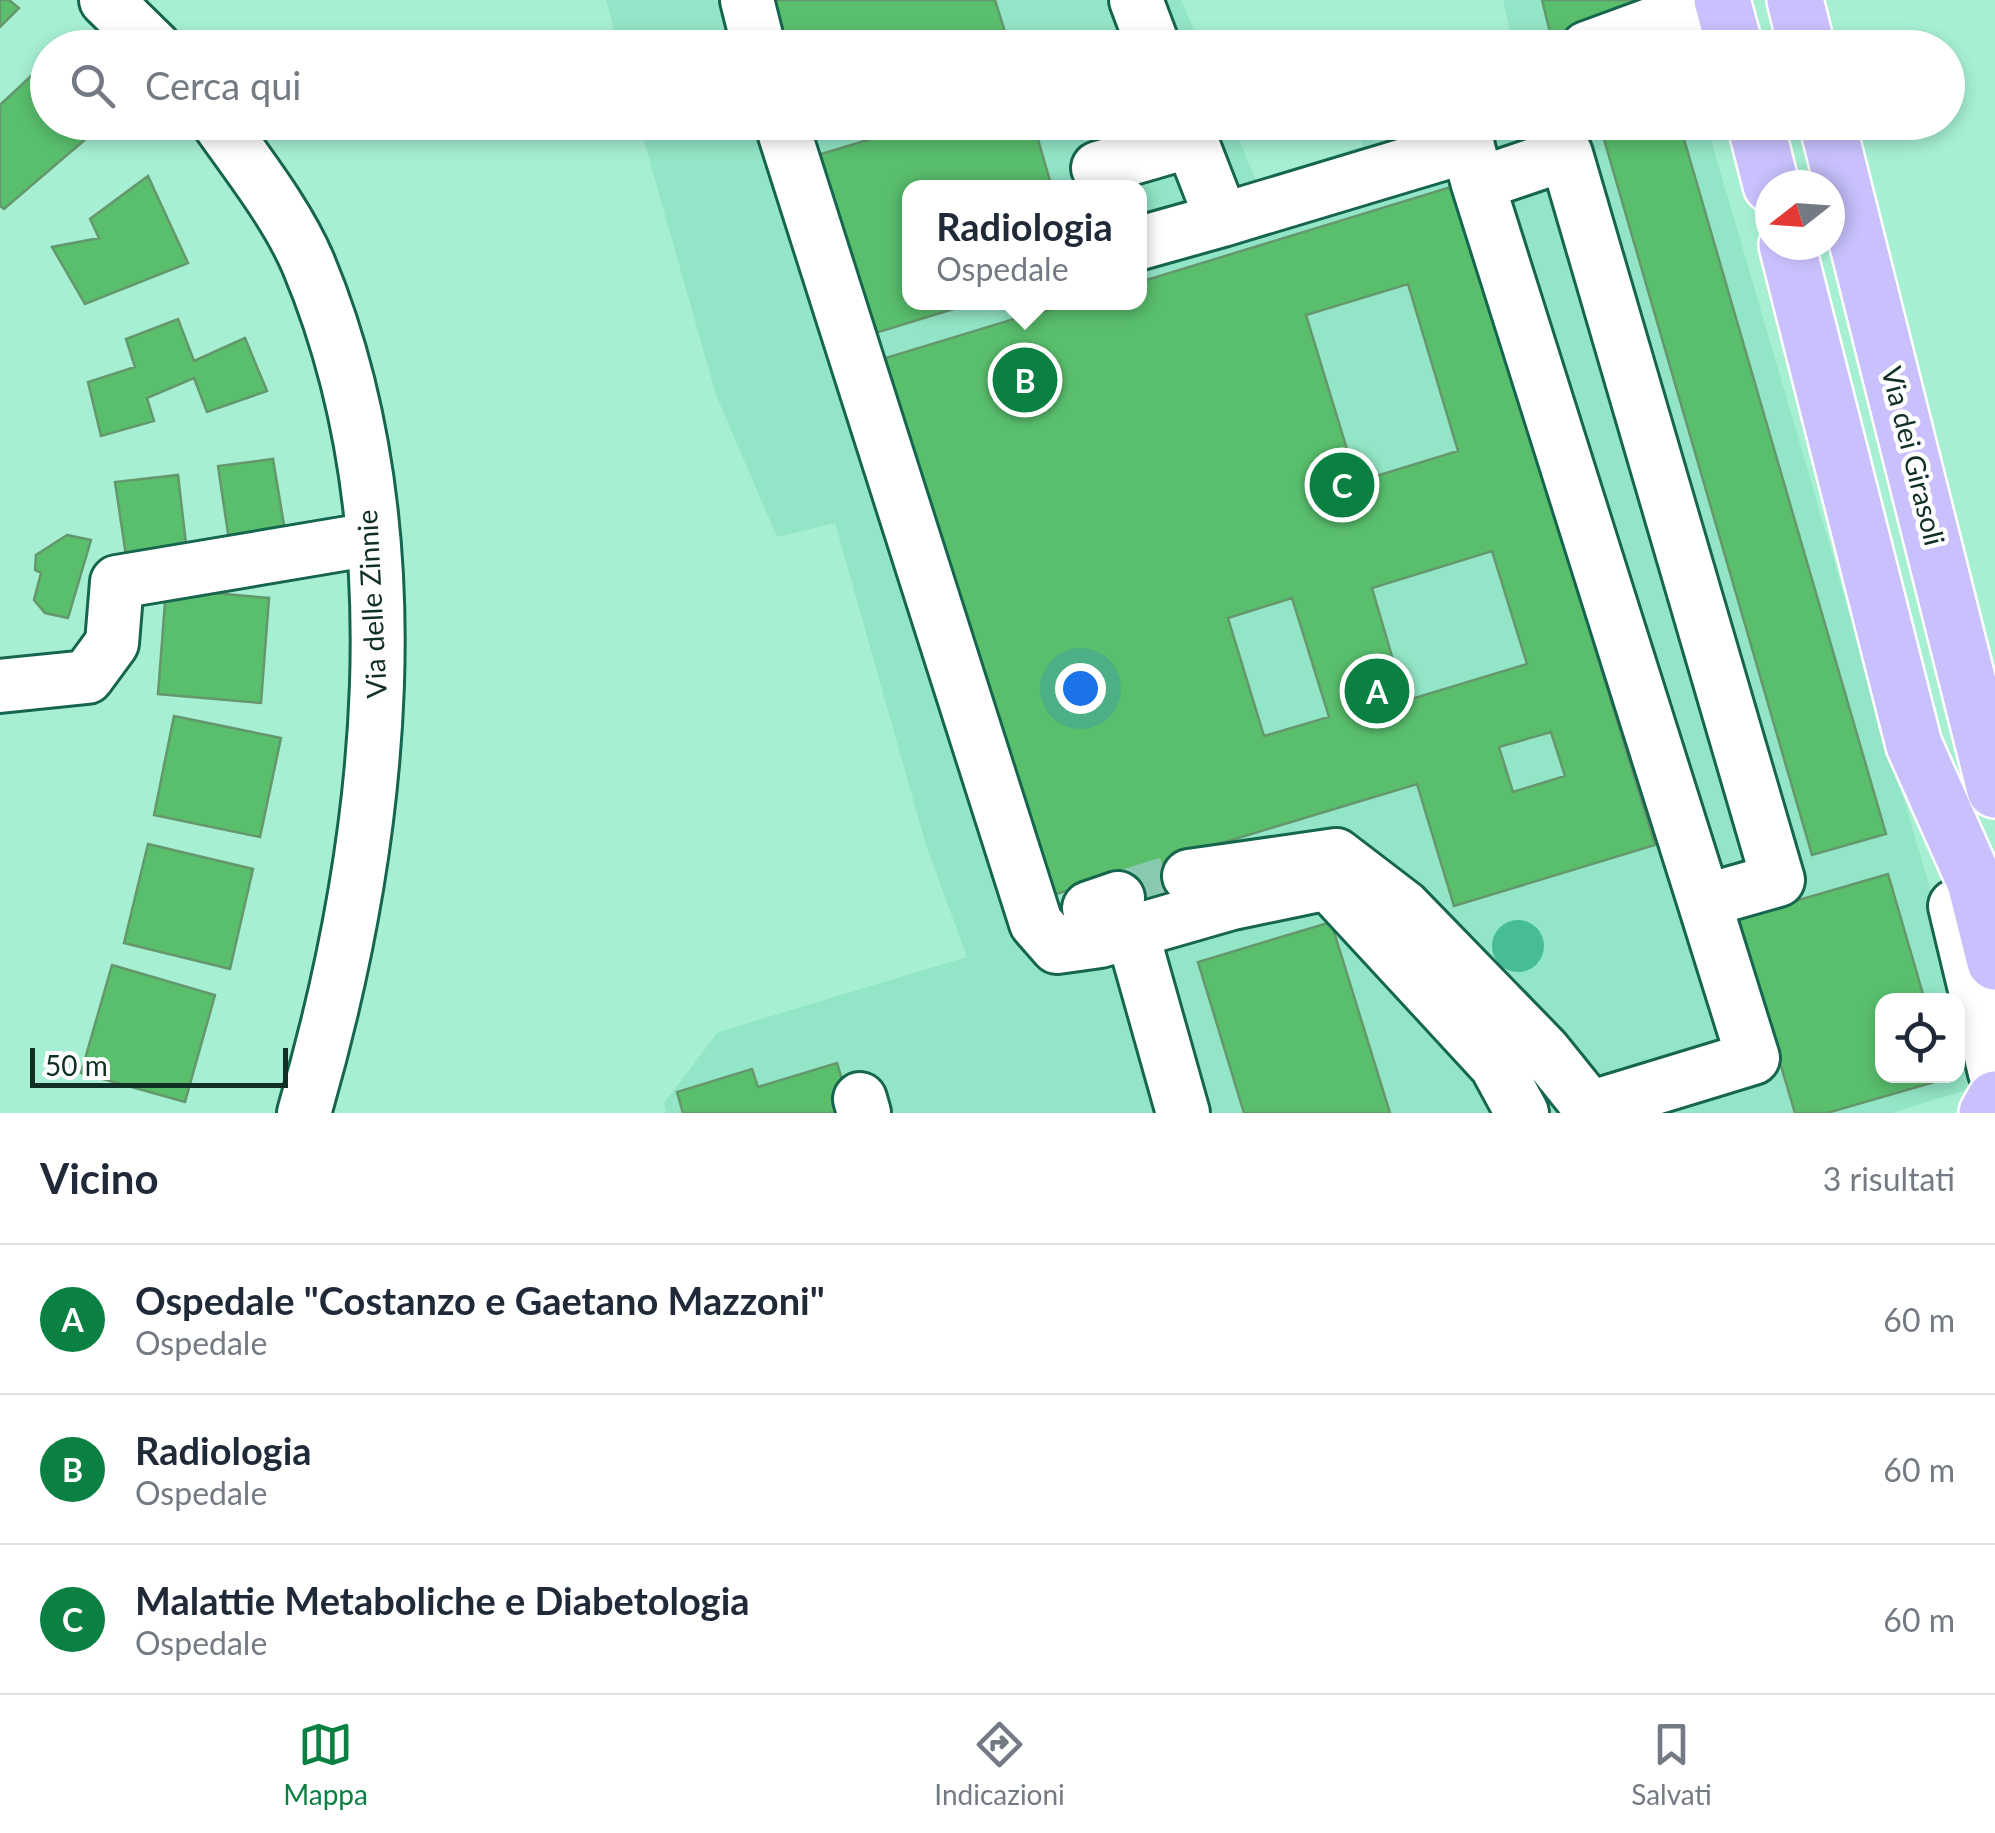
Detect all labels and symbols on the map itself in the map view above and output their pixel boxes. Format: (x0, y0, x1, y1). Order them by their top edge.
north arrow (1755, 170, 1845, 260)
pin: B (992, 342, 1058, 418)
street label: Via dei Girasoli (1875, 363, 1953, 549)
pin: C (1310, 448, 1374, 522)
street label: Via delle Zinnie (349, 509, 393, 699)
pin: A (1344, 654, 1410, 728)
your location (1055, 663, 1106, 714)
scale bar (30, 1043, 288, 1088)

